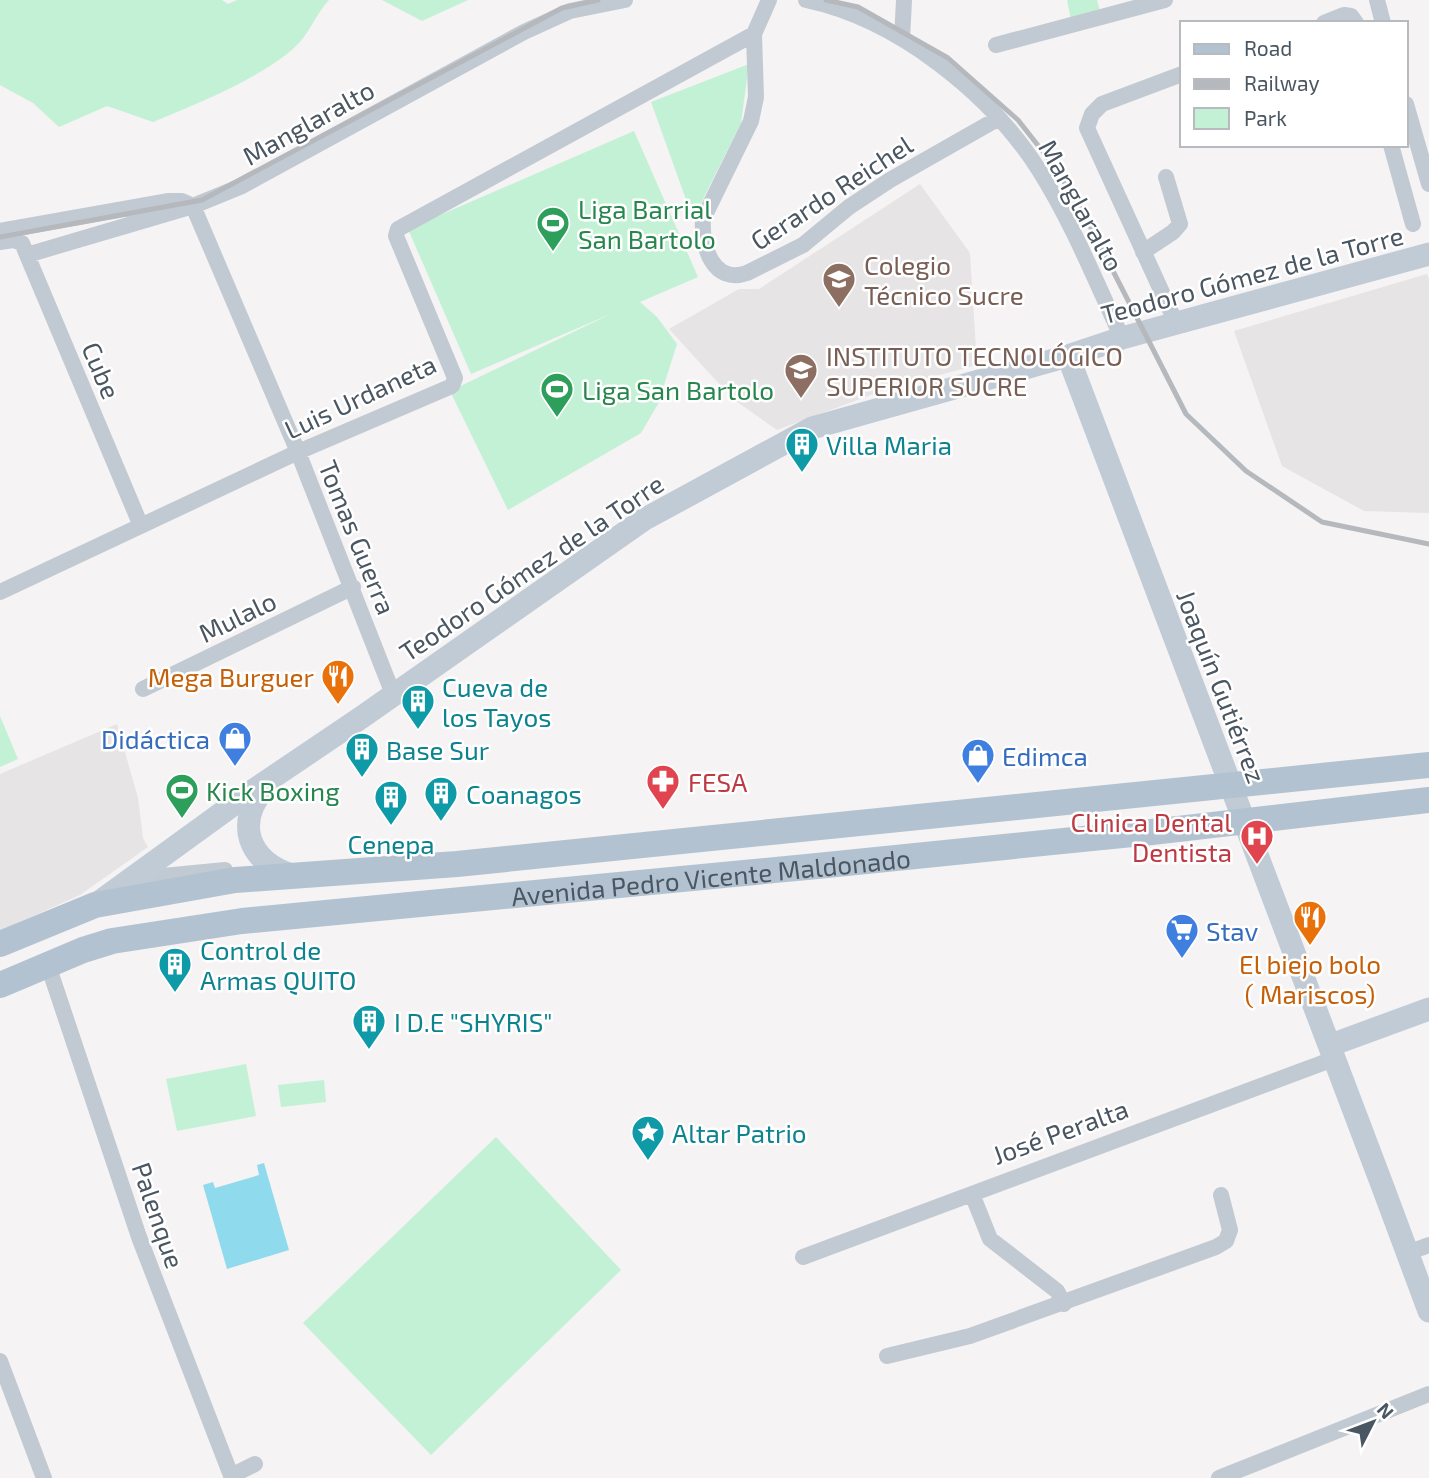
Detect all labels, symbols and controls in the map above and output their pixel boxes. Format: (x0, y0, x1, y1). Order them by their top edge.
legend (1180, 21, 1408, 147)
text: Road (1244, 35, 1292, 60)
text: Railway (1244, 70, 1320, 95)
street label: Manglaralto (237, 73, 379, 171)
text: Park (1244, 105, 1287, 130)
street label: Gerardo Reichel (744, 128, 918, 256)
street label: Manglaralto (1033, 134, 1131, 276)
place label: Liga Barrial San Bartolo (578, 193, 716, 254)
sports icon: Liga Barrial San Bartolo (534, 204, 572, 253)
street label: Teodoro Gómez de la Torre (1098, 219, 1406, 329)
place label: Colegio Técnico Sucre (864, 249, 1024, 310)
school or university icon: Colegio Técnico Sucre (820, 260, 858, 309)
street label: Cube (76, 337, 128, 403)
place label: INSTITUTO TECNOLÓGICO SUPERIOR SUCRE (826, 340, 1123, 401)
street label: Luis Urdaneta (279, 347, 441, 445)
school or university icon: INSTITUTO TECNOLÓGICO SUPERIOR SUCRE (782, 351, 820, 400)
sports icon: Liga San Bartolo (538, 370, 576, 419)
place label: Liga San Bartolo (582, 374, 774, 405)
building icon: Villa Maria (783, 425, 821, 474)
place label: Villa Maria (826, 429, 952, 460)
street label: Tomas Guerra (313, 456, 403, 618)
street label: Teodoro Gómez de la Torre (393, 467, 669, 667)
street label: Mulalo (193, 584, 281, 648)
street label: Joaquín Gutiérrez (1171, 585, 1273, 787)
restaurant icon: Mega Burguer (319, 657, 357, 706)
place label: Mega Burguer (148, 661, 314, 692)
place label: Cueva de los Tayos (442, 671, 551, 732)
building icon: Cueva de los Tayos (399, 682, 437, 731)
shop icon: Didáctica (216, 719, 254, 768)
place label: Didáctica (101, 723, 210, 754)
building icon: Base Sur (343, 730, 381, 779)
place label: Base Sur (386, 734, 489, 765)
shop icon: Edimca (959, 736, 997, 785)
place label: Edimca (1002, 740, 1088, 771)
pharmacy icon: FESA (644, 762, 682, 811)
place label: FESA (688, 766, 747, 797)
sports icon: Kick Boxing (163, 771, 201, 820)
building icon: Coanagos (422, 774, 460, 823)
place label: Kick Boxing (206, 775, 340, 806)
building icon: Cenepa (372, 778, 410, 827)
place label: Coanagos (466, 778, 582, 809)
place label: Clinica Dental Dentista (1070, 806, 1232, 867)
hospital icon: Clinica Dental Dentista (1238, 817, 1276, 866)
place label: Cenepa (347, 828, 435, 859)
street label: Avenida Pedro Vicente Maldonado (510, 841, 912, 911)
restaurant icon: El biejo bolo ( Mariscos) (1291, 898, 1329, 947)
supermarket icon: Stav (1163, 911, 1201, 960)
place label: Stav (1206, 915, 1259, 946)
place label: Control de Armas QUITO (200, 934, 356, 995)
building icon: Control de Armas QUITO (156, 945, 194, 994)
place label: El biejo bolo ( Mariscos) (1239, 948, 1381, 1009)
building icon: I D.E "SHYRIS" (350, 1002, 388, 1051)
place label: I D.E "SHYRIS" (394, 1006, 552, 1037)
street label: José Peralta (988, 1092, 1132, 1170)
place icon: Altar Patrio (629, 1113, 667, 1162)
place label: Altar Patrio (672, 1117, 807, 1148)
street label: Palenque (126, 1158, 192, 1272)
north arrow (1338, 1387, 1408, 1457)
text: N (1373, 1397, 1399, 1423)

